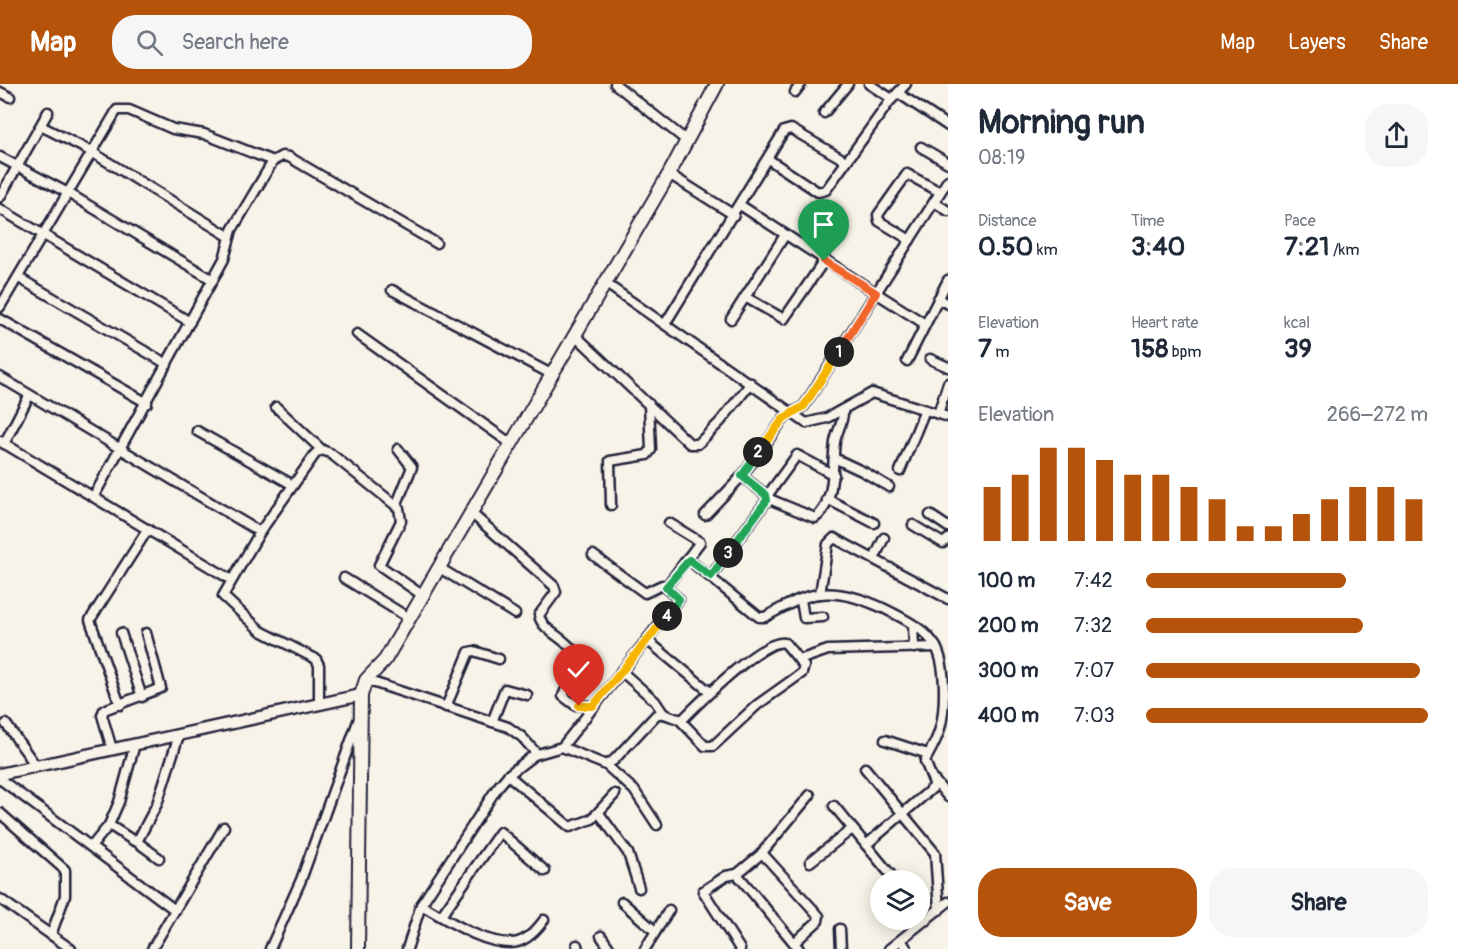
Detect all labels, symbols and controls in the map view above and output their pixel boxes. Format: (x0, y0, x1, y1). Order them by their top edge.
search box (112, 15, 532, 69)
text: Map (30, 25, 76, 60)
icon: search (133, 26, 166, 59)
text: Search here (181, 28, 289, 56)
text: Map (1220, 29, 1255, 56)
text: Layers (1288, 29, 1346, 56)
text: Share (1379, 29, 1428, 56)
text: Morning run (978, 102, 1145, 143)
button: share (1365, 104, 1428, 167)
text: 08:19 (978, 145, 1025, 170)
pin (798, 199, 849, 261)
icon: arrive (807, 208, 840, 241)
text: Distance (978, 211, 1037, 231)
text: Time (1131, 211, 1164, 231)
text: Pace (1284, 211, 1316, 231)
text: 0.50 (978, 231, 1033, 263)
text: 3:40 (1131, 231, 1185, 263)
text: 7:21 (1284, 231, 1329, 263)
text: km (1033, 240, 1058, 260)
text: /km (1329, 240, 1360, 260)
text: Elevation (978, 313, 1039, 333)
text: Heart rate (1131, 313, 1198, 333)
text: kcal (1284, 313, 1310, 333)
text: 7 (978, 333, 992, 365)
text: 158 (1131, 333, 1168, 365)
text: 39 (1284, 333, 1312, 365)
pin: 1 (824, 337, 854, 367)
text: 1 (836, 342, 842, 362)
text: m (992, 342, 1009, 362)
text: bpm (1168, 342, 1201, 362)
text: Elevation (978, 402, 1054, 427)
text: 266–272 m (1327, 402, 1428, 427)
pin: 2 (743, 437, 773, 467)
text: 2 (754, 442, 762, 462)
pin: 3 (713, 538, 743, 568)
text: 3 (724, 543, 732, 563)
text: 100 m (978, 568, 1035, 593)
text: 7:42 (1074, 568, 1113, 593)
pin: 4 (652, 601, 682, 631)
text: 4 (662, 606, 672, 626)
text: 200 m (978, 613, 1039, 638)
text: 7:32 (1074, 613, 1112, 638)
pin (553, 644, 604, 706)
icon: check (562, 653, 595, 686)
text: 300 m (978, 658, 1039, 683)
text: 7:07 (1074, 658, 1114, 683)
text: 400 m (978, 703, 1039, 728)
text: 7:03 (1074, 703, 1115, 728)
button: Save (978, 868, 1197, 937)
button: Share (1209, 868, 1428, 937)
map controls (870, 870, 930, 930)
button: layers (870, 870, 930, 930)

